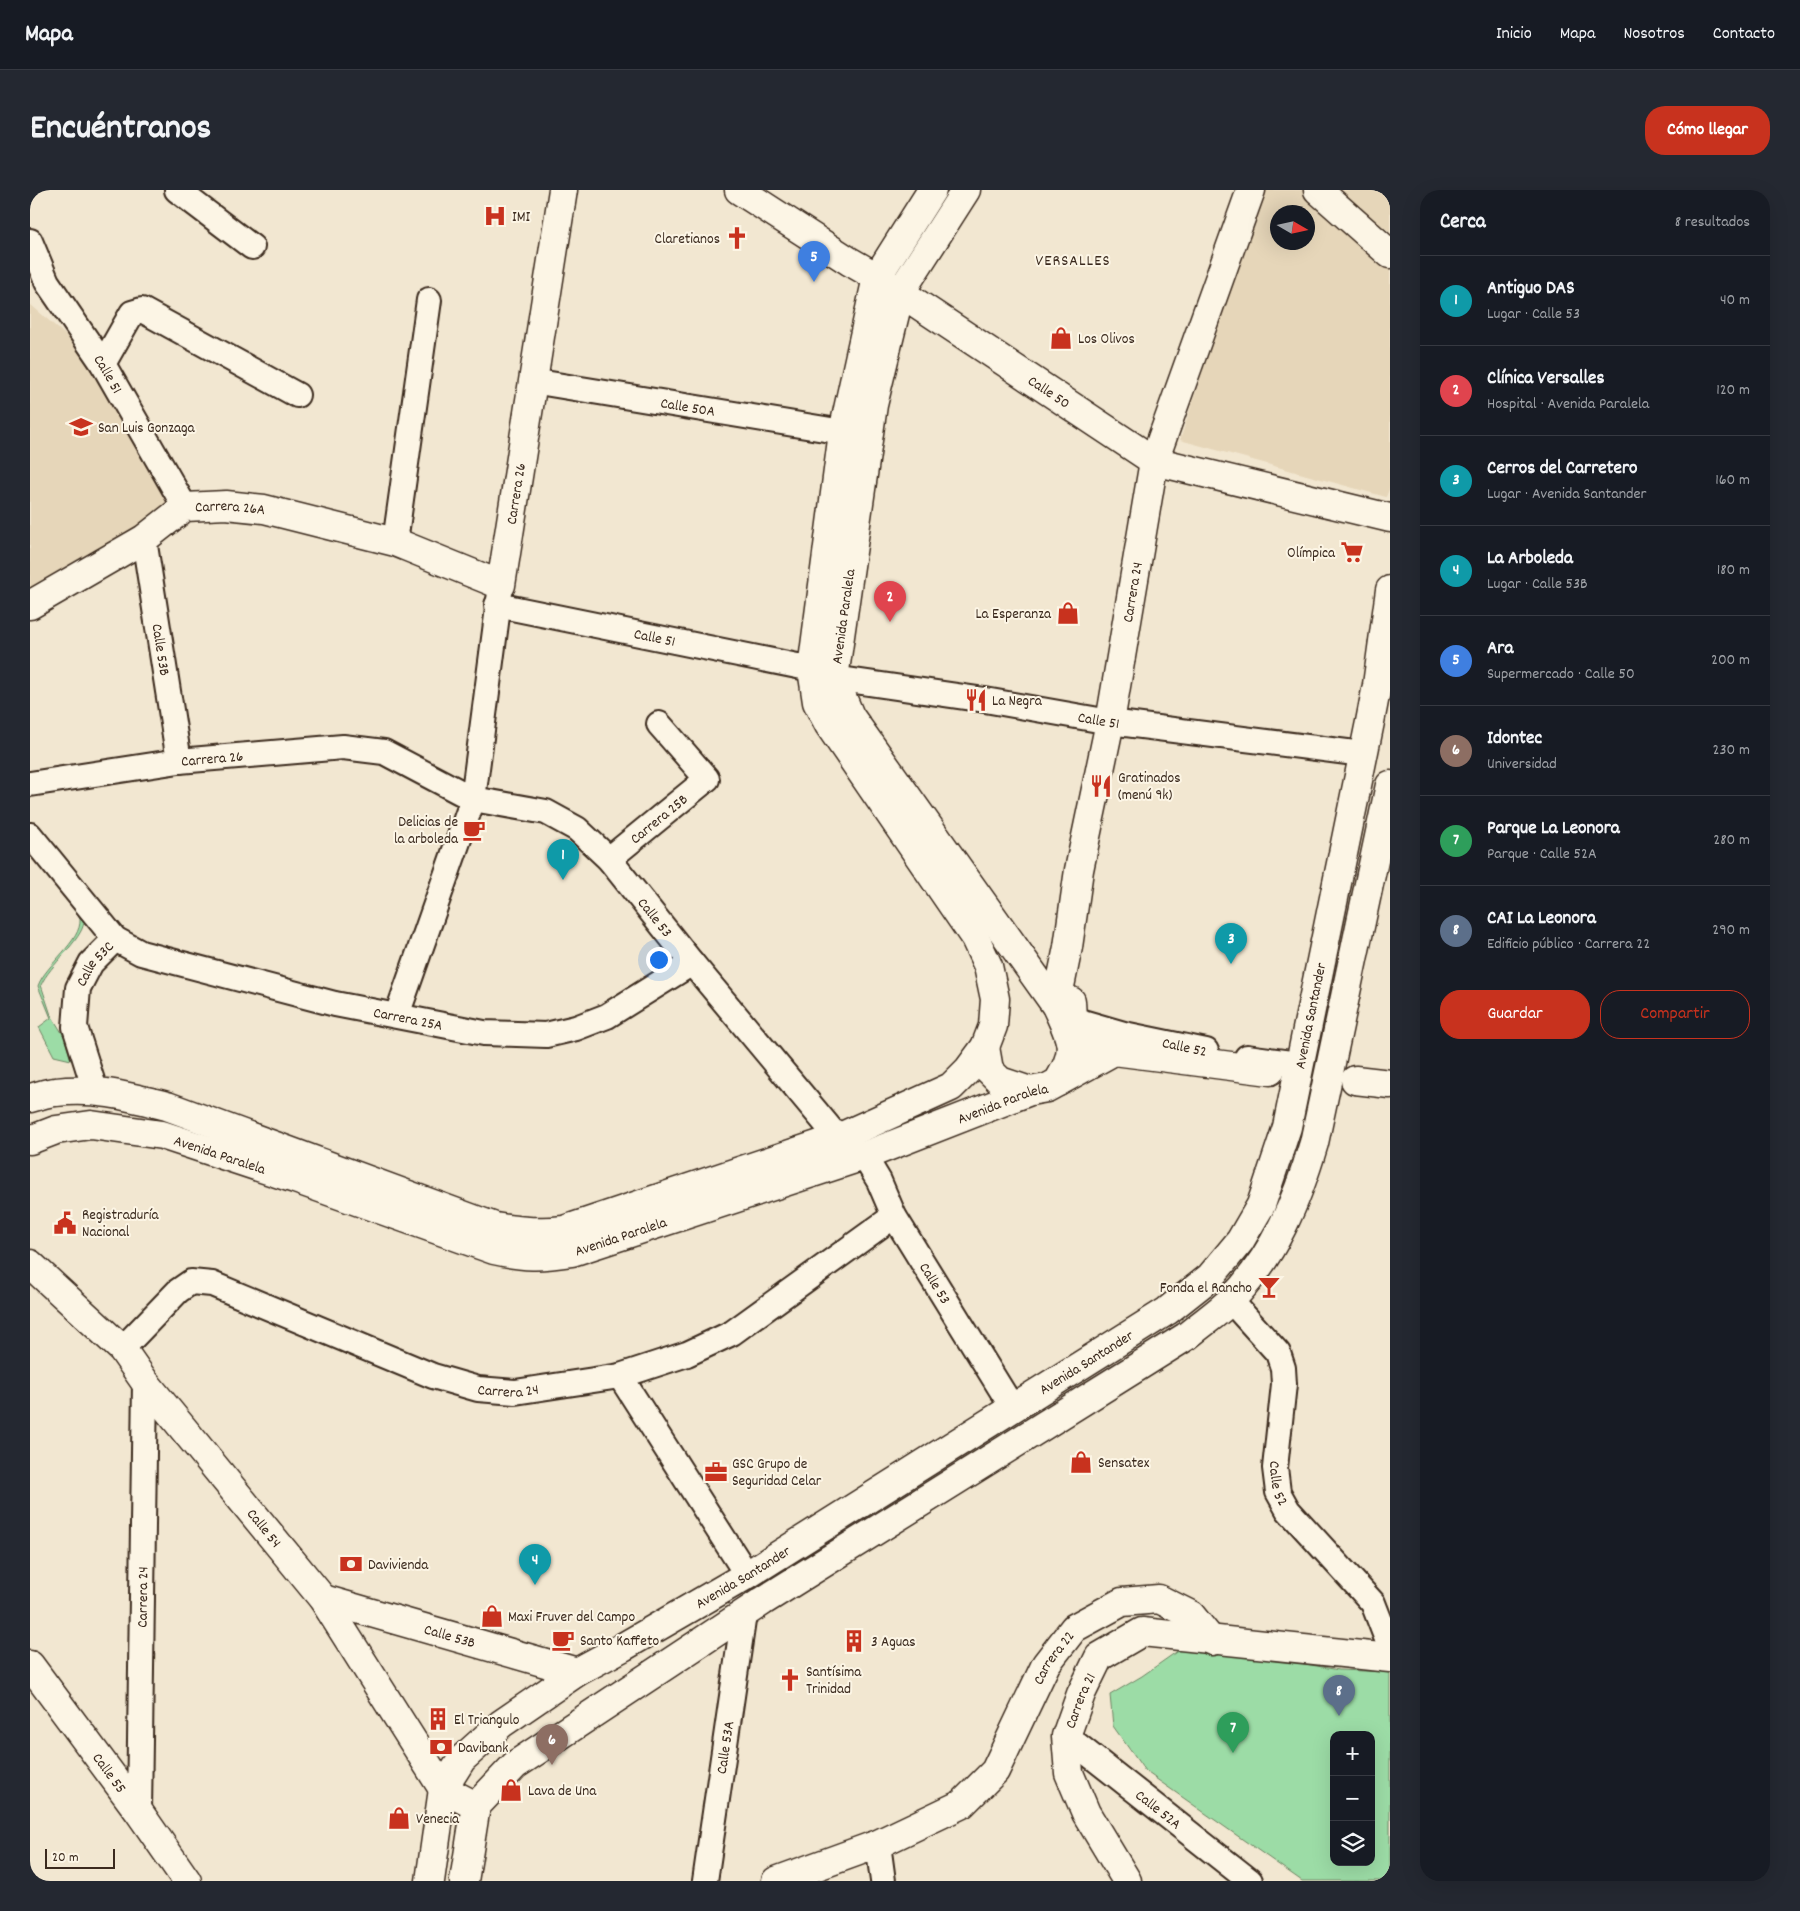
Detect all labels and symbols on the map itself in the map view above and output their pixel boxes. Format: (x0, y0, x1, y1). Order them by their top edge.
hospital icon: IMI (482, 203, 508, 229)
north arrow (1270, 205, 1315, 250)
place label: IMI (512, 207, 530, 229)
church icon: Claretianos (724, 225, 750, 251)
place label: Claretianos (655, 229, 720, 251)
pin: 5 (798, 241, 830, 282)
district label: VERSALLES (1036, 250, 1110, 273)
shop icon: Los Olivos (1048, 325, 1074, 351)
place label: Los Olivos (1078, 329, 1135, 351)
street label: Calle 51 (87, 351, 127, 398)
street label: Calle 50 (1023, 371, 1074, 415)
street label: Calle 50A (659, 393, 717, 424)
school or university icon: San Luis Gonzaga (68, 414, 94, 440)
place label: San Luis Gonzaga (98, 418, 196, 440)
street label: Carrera 26 (502, 461, 533, 526)
street label: Carrera 26A (195, 496, 266, 522)
supermarket icon: Olímpica (1339, 539, 1365, 565)
place label: Olímpica (1287, 543, 1336, 565)
street label: Carrera 24 (1118, 560, 1150, 624)
street label: Avenida Paralela (827, 567, 863, 666)
pin: 2 (874, 581, 906, 622)
shop icon: La Esperanza (1055, 600, 1081, 626)
place label: La Esperanza (975, 604, 1052, 626)
street label: Calle 53B (145, 622, 174, 678)
street label: Calle 51 (632, 624, 677, 654)
restaurant icon: La Negra (963, 687, 989, 713)
place label: La Negra (992, 691, 1043, 713)
street label: Calle 51 (1076, 708, 1121, 736)
street label: Carrera 26 (180, 747, 244, 774)
place label: Gratinados (menú 9k) (1118, 768, 1180, 807)
restaurant icon: Gratinados (menú 9k) (1088, 773, 1114, 799)
street label: Carrera 25B (626, 790, 694, 850)
place label: Delicias de la arboleda (394, 812, 459, 851)
cafe icon: Delicias de la arboleda (461, 817, 487, 843)
pin: 1 (547, 839, 579, 880)
street label: Calle 53 (631, 894, 677, 943)
pin: 3 (1215, 923, 1247, 964)
street label: Calle 53C (72, 937, 120, 991)
your location (646, 947, 672, 973)
street label: Avenida Santander (1290, 961, 1333, 1071)
street label: Carrera 25A (371, 1003, 444, 1038)
street label: Calle 52 (1160, 1033, 1209, 1064)
street label: Avenida Paralela (955, 1079, 1051, 1131)
street label: Avenida Paralela (171, 1131, 269, 1182)
place label: Registraduría Nacional (82, 1205, 159, 1244)
public building icon: Registraduría Nacional (52, 1210, 78, 1236)
street label: Avenida Paralela (572, 1212, 671, 1263)
street label: Calle 53 (912, 1259, 955, 1309)
bar icon: Fonda el Rancho (1256, 1274, 1282, 1300)
place label: Fonda el Rancho (1160, 1278, 1252, 1300)
street label: Avenida Santander (1036, 1325, 1139, 1402)
street label: Carrera 24 (477, 1380, 540, 1405)
shop icon: Sensatex (1068, 1449, 1094, 1475)
place label: Sensatex (1098, 1453, 1150, 1475)
place label: GSC Grupo de Seguridad Celar (732, 1454, 822, 1493)
office icon: GSC Grupo de Seguridad Celar (703, 1459, 729, 1485)
street label: Calle 52 (1262, 1460, 1293, 1511)
street label: Calle 54 (240, 1505, 286, 1553)
street label: Avenida Santander (692, 1541, 796, 1616)
pin: 4 (519, 1544, 551, 1585)
bank icon: Davivienda (338, 1551, 364, 1577)
place label: Davivienda (368, 1555, 429, 1577)
street label: Carrera 24 (133, 1566, 155, 1628)
shop icon: Maxi Fruver del Campo (479, 1603, 505, 1629)
place label: Maxi Fruver del Campo (508, 1607, 635, 1629)
street label: Calle 53B (421, 1620, 478, 1655)
cafe icon: Santo Kaffeto (550, 1627, 576, 1653)
street label: Carrera 22 (1029, 1627, 1081, 1689)
building icon: 3 Aguas (841, 1628, 867, 1654)
place label: Santo Kaffeto (580, 1631, 659, 1653)
place label: 3 Aguas (871, 1632, 916, 1654)
place label: Santísima Trinidad (806, 1662, 862, 1701)
church icon: Santísima Trinidad (777, 1667, 803, 1693)
street label: Carrera 21 (1061, 1670, 1103, 1732)
pin: 8 (1323, 1675, 1355, 1716)
building icon: El Triangulo (425, 1706, 451, 1732)
place label: El Triangulo (454, 1710, 520, 1732)
pin: 7 (1217, 1712, 1249, 1753)
street label: Calle 53A (712, 1720, 741, 1776)
pin: 6 (536, 1724, 568, 1765)
bank icon: Davibank (428, 1734, 454, 1760)
place label: Davibank (458, 1738, 508, 1760)
street label: Calle 55 (86, 1749, 131, 1799)
shop icon: Lava de Una (498, 1777, 524, 1803)
place label: Lava de Una (528, 1781, 597, 1803)
street label: Calle 52A (1130, 1785, 1185, 1836)
shop icon: Venecia (386, 1805, 412, 1831)
place label: Venecia (416, 1809, 460, 1831)
scale bar (45, 1846, 115, 1869)

